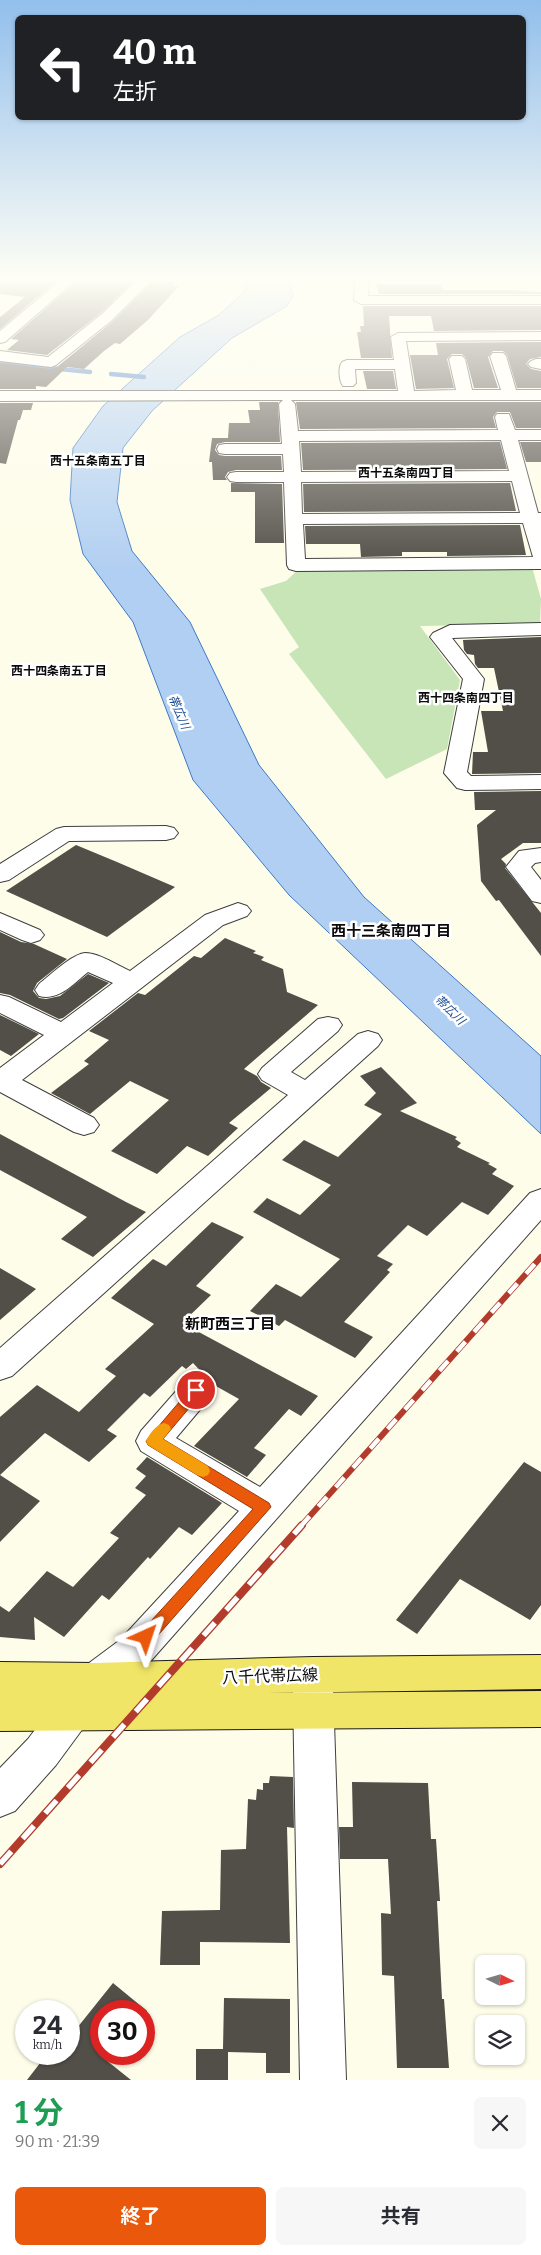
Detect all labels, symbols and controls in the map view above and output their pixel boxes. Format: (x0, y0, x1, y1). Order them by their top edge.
text: 40 m (113, 31, 196, 73)
icon: left (30, 35, 95, 100)
text: 左折 (113, 78, 157, 105)
district label: 西十五条南五丁目 (50, 454, 146, 468)
district label: 西十五条南四丁目 (358, 466, 454, 480)
district label: 西十四条南五丁目 (11, 664, 107, 678)
district label: 西十四条南四丁目 (418, 691, 514, 705)
water label: 帯広川 (166, 693, 193, 733)
district label: 西十三条南四丁目 (331, 922, 451, 940)
water label: 帯広川 (432, 992, 469, 1029)
district label: 新町西三丁目 (185, 1315, 275, 1333)
pin (175, 1369, 217, 1411)
icon: arrive (182, 1376, 210, 1404)
position arrow (119, 1610, 171, 1662)
street label: 八千代帯広線 (222, 1665, 318, 1687)
north arrow (475, 1955, 525, 2005)
map controls (475, 1955, 525, 2065)
speed limit sign: 30 (90, 2000, 155, 2065)
text: 24 (33, 2011, 62, 2041)
button: layers (475, 2015, 525, 2065)
text: km/h (33, 2038, 62, 2052)
text: 1 分 (15, 2095, 63, 2131)
button: close (474, 2097, 526, 2149)
text: 90 m · 21:39 (15, 2132, 100, 2151)
button: 終了 (15, 2187, 266, 2245)
button: 共有 (276, 2187, 526, 2245)

